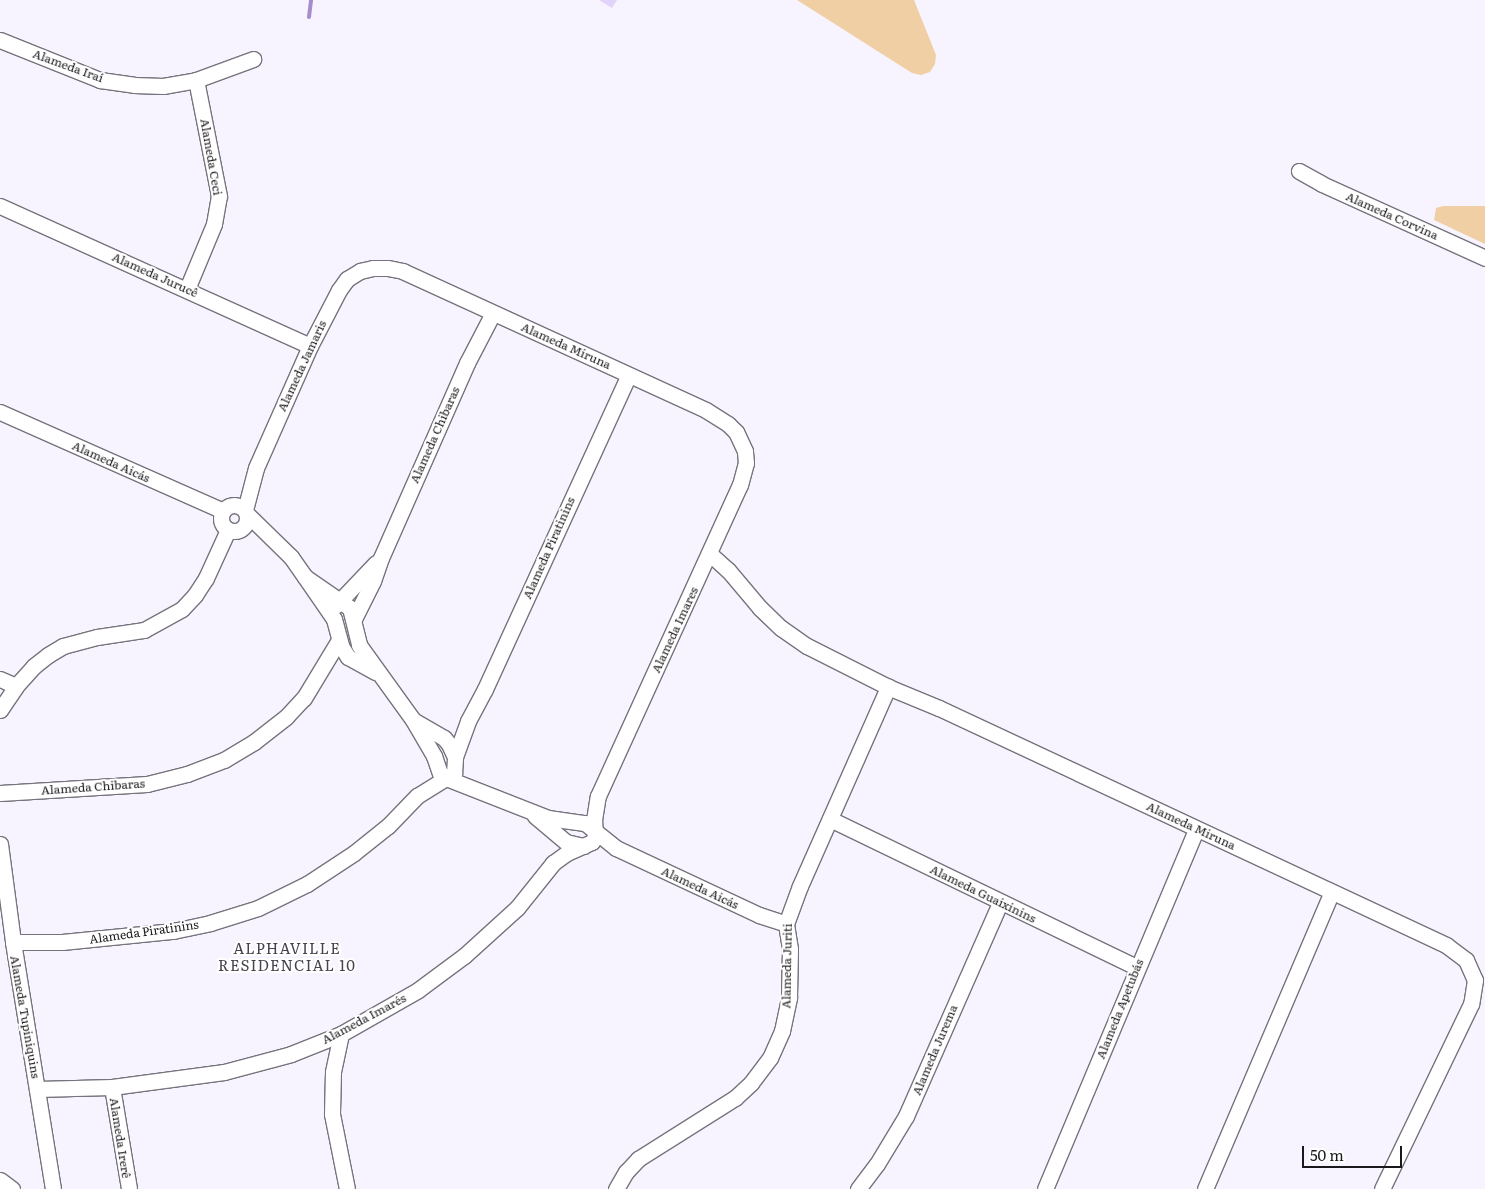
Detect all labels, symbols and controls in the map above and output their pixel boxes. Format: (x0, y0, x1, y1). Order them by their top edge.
street label: Alameda Iraí (31, 47, 105, 85)
street label: Alameda Ceci (197, 117, 225, 197)
street label: Alameda Corvina (1344, 189, 1440, 243)
street label: Alameda Jurucê (110, 250, 200, 300)
street label: Alameda Jamaris (275, 318, 329, 414)
street label: Alameda Miruna (519, 320, 613, 372)
street label: Alameda Chibaras (407, 384, 463, 486)
street label: Alameda Aicás (70, 438, 152, 486)
street label: Alameda Piratinins (520, 495, 578, 601)
street label: Alameda Imares (649, 585, 701, 675)
street label: Alameda Chibaras (41, 776, 145, 798)
street label: Alameda Miruna (1144, 799, 1238, 853)
street label: Alameda Guaixinins (928, 862, 1038, 926)
street label: Alameda Aicás (659, 864, 741, 912)
street label: Alameda Piratinins (88, 917, 200, 947)
street label: Alameda Juriti (779, 923, 795, 1009)
district label: ALPHAVILLE RESIDENCIAL 10 (216, 938, 358, 973)
street label: Alameda Tupiniquins (7, 954, 43, 1080)
street label: Alameda Apetubás (1093, 957, 1147, 1061)
street label: Alameda Imarés (320, 991, 408, 1047)
street label: Alameda Jurema (909, 1003, 961, 1097)
street label: Alameda Irerê (107, 1097, 133, 1179)
scale bar (1305, 1136, 1405, 1168)
text: 50 m (1310, 1143, 1344, 1166)

